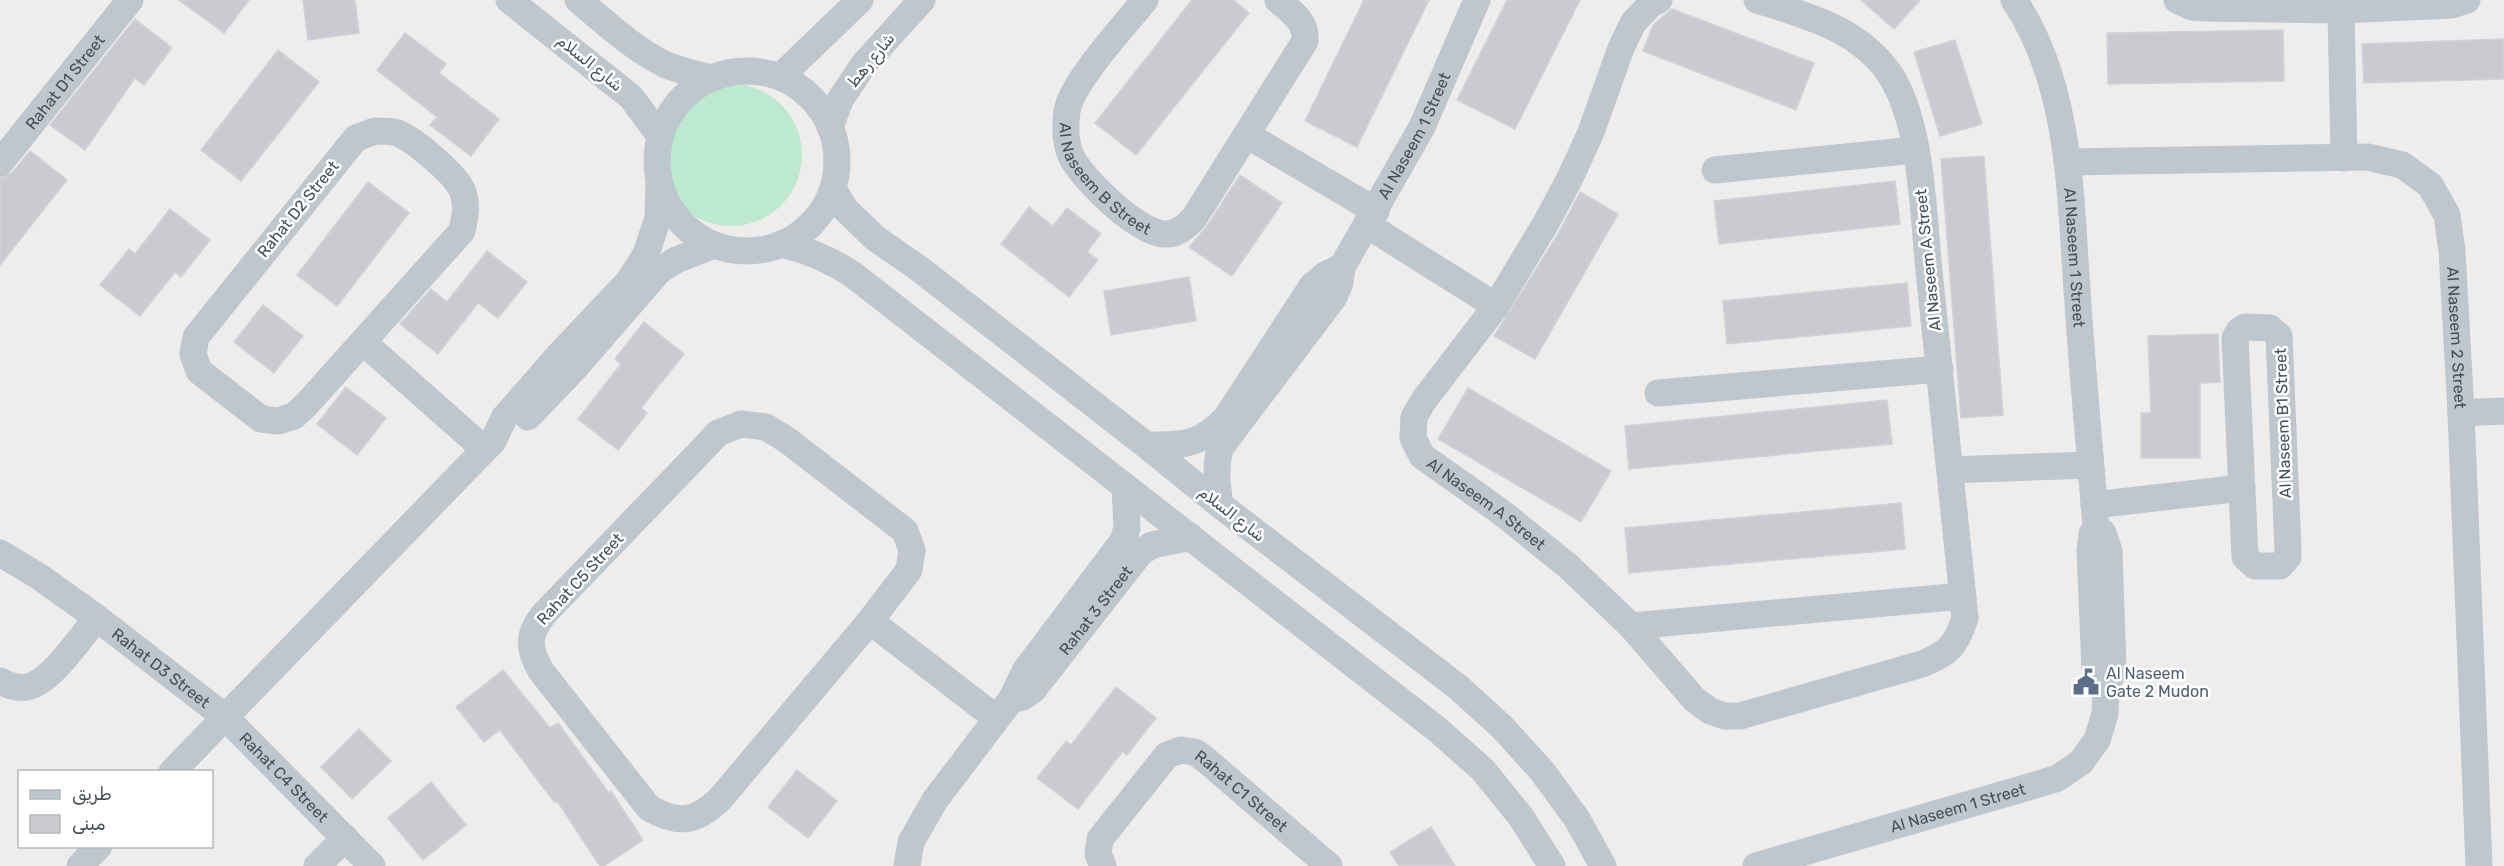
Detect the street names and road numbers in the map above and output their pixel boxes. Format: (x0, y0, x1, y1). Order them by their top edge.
street label: شارع رهط (843, 29, 900, 92)
street label: Rahat D1 Street (21, 30, 108, 133)
street label: شارع السلام (552, 31, 627, 97)
street label: Al Naseem 1 Street (1373, 69, 1454, 202)
street label: Al Naseem B Street (1056, 122, 1154, 239)
street label: Rahat D2 Street (253, 157, 343, 261)
street label: Al Naseem 1 Street (2060, 187, 2089, 328)
street label: Al Naseem A Street (1911, 188, 1945, 332)
street label: Al Naseem 2 Street (2443, 266, 2470, 409)
street label: Al Naseem B1 Street (2271, 348, 2295, 498)
street label: Al Naseem A Street (1424, 453, 1550, 554)
street label: شارع السلام (1194, 482, 1269, 547)
street label: Rahat C5 Street (533, 529, 627, 629)
street label: Rahat 3 Street (1055, 562, 1136, 658)
street label: Rahat D3 Street (108, 624, 214, 712)
street label: Rahat C4 Street (236, 728, 333, 826)
street label: Rahat C1 Street (1191, 746, 1292, 836)
street label: Al Naseem 1 Street (1888, 779, 2028, 836)

